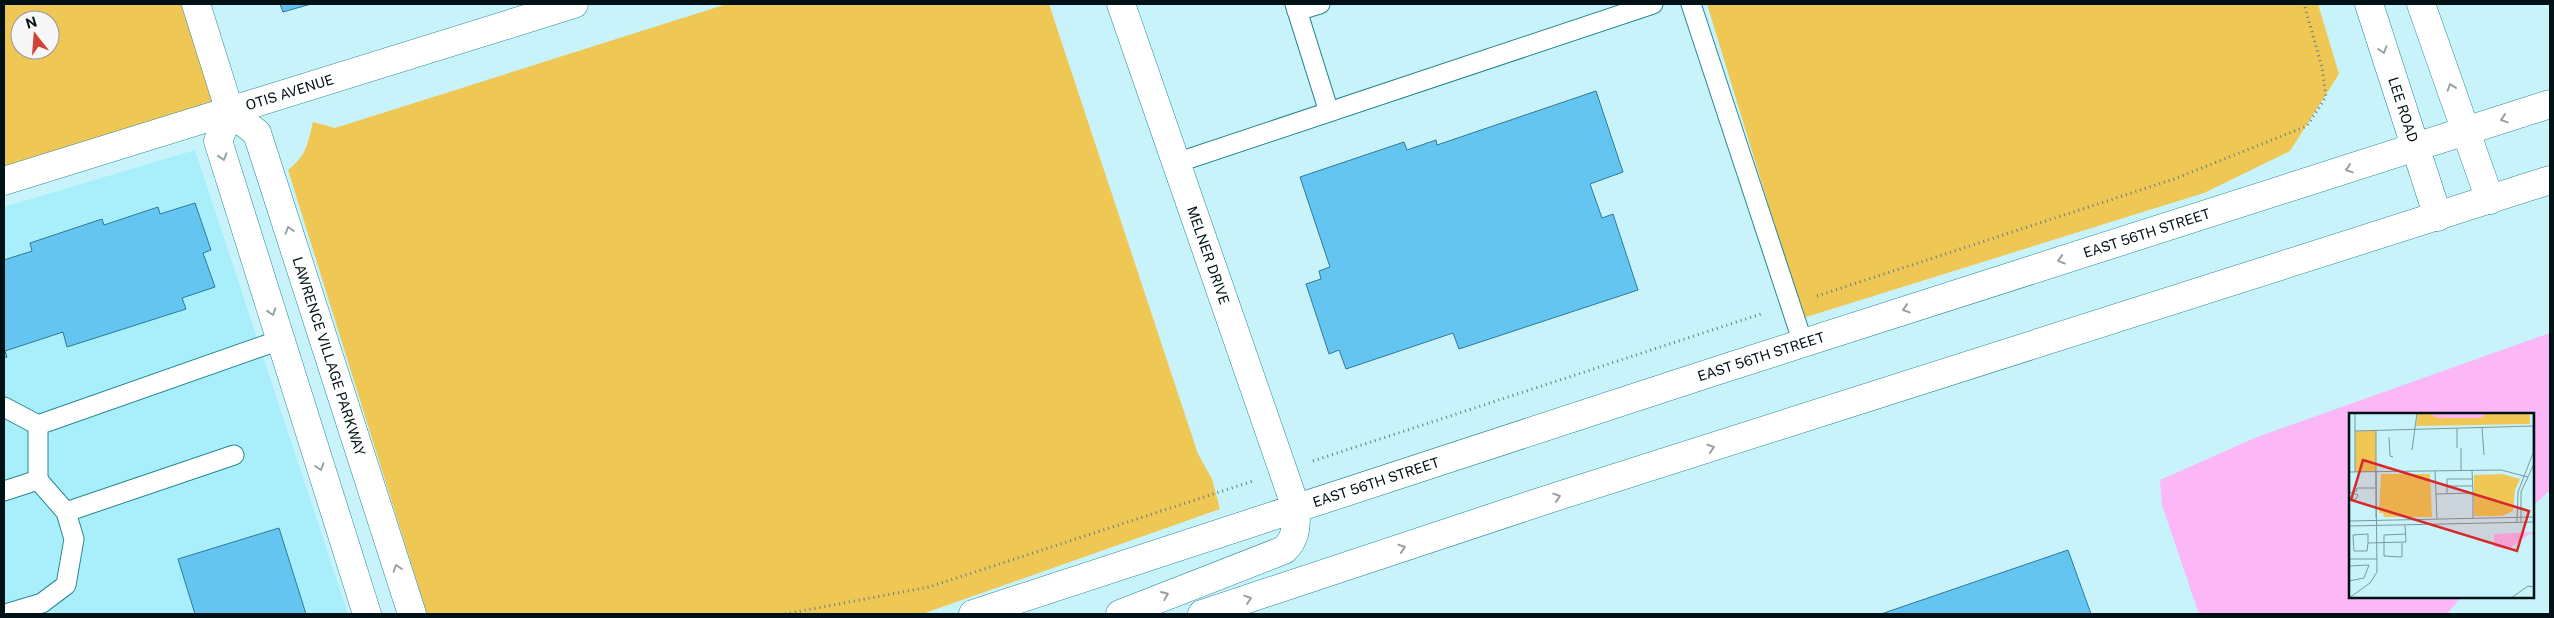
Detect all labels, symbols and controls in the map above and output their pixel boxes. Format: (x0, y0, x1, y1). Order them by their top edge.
north arrow (10, 10, 60, 60)
text: N (24, 13, 39, 32)
one-way arrow (2377, 46, 2387, 54)
street label: OTIS AVENUE (244, 71, 335, 113)
street label: LEE ROAD (2385, 75, 2421, 144)
one-way arrow (2447, 84, 2457, 92)
one-way arrow (2500, 113, 2509, 123)
one-way arrow (217, 153, 227, 161)
one-way arrow (2346, 164, 2354, 174)
street label: MELNER DRIVE (1184, 204, 1233, 306)
street label: EAST 56TH STREET (2081, 205, 2212, 261)
one-way arrow (284, 226, 294, 234)
one-way arrow (2057, 254, 2065, 264)
street label: LAWRENCE VILLAGE PARKWAY (289, 255, 369, 458)
one-way arrow (1902, 304, 1911, 314)
one-way arrow (266, 308, 276, 316)
street label: EAST 56TH STREET (1696, 329, 1826, 384)
inset map (2349, 413, 2534, 598)
one-way arrow (1707, 444, 1715, 454)
street label: EAST 56TH STREET (1311, 454, 1441, 510)
one-way arrow (315, 463, 325, 471)
one-way arrow (1552, 493, 1560, 503)
one-way arrow (1397, 543, 1406, 553)
one-way arrow (393, 564, 403, 573)
one-way arrow (1160, 591, 1169, 602)
one-way arrow (1243, 594, 1251, 604)

